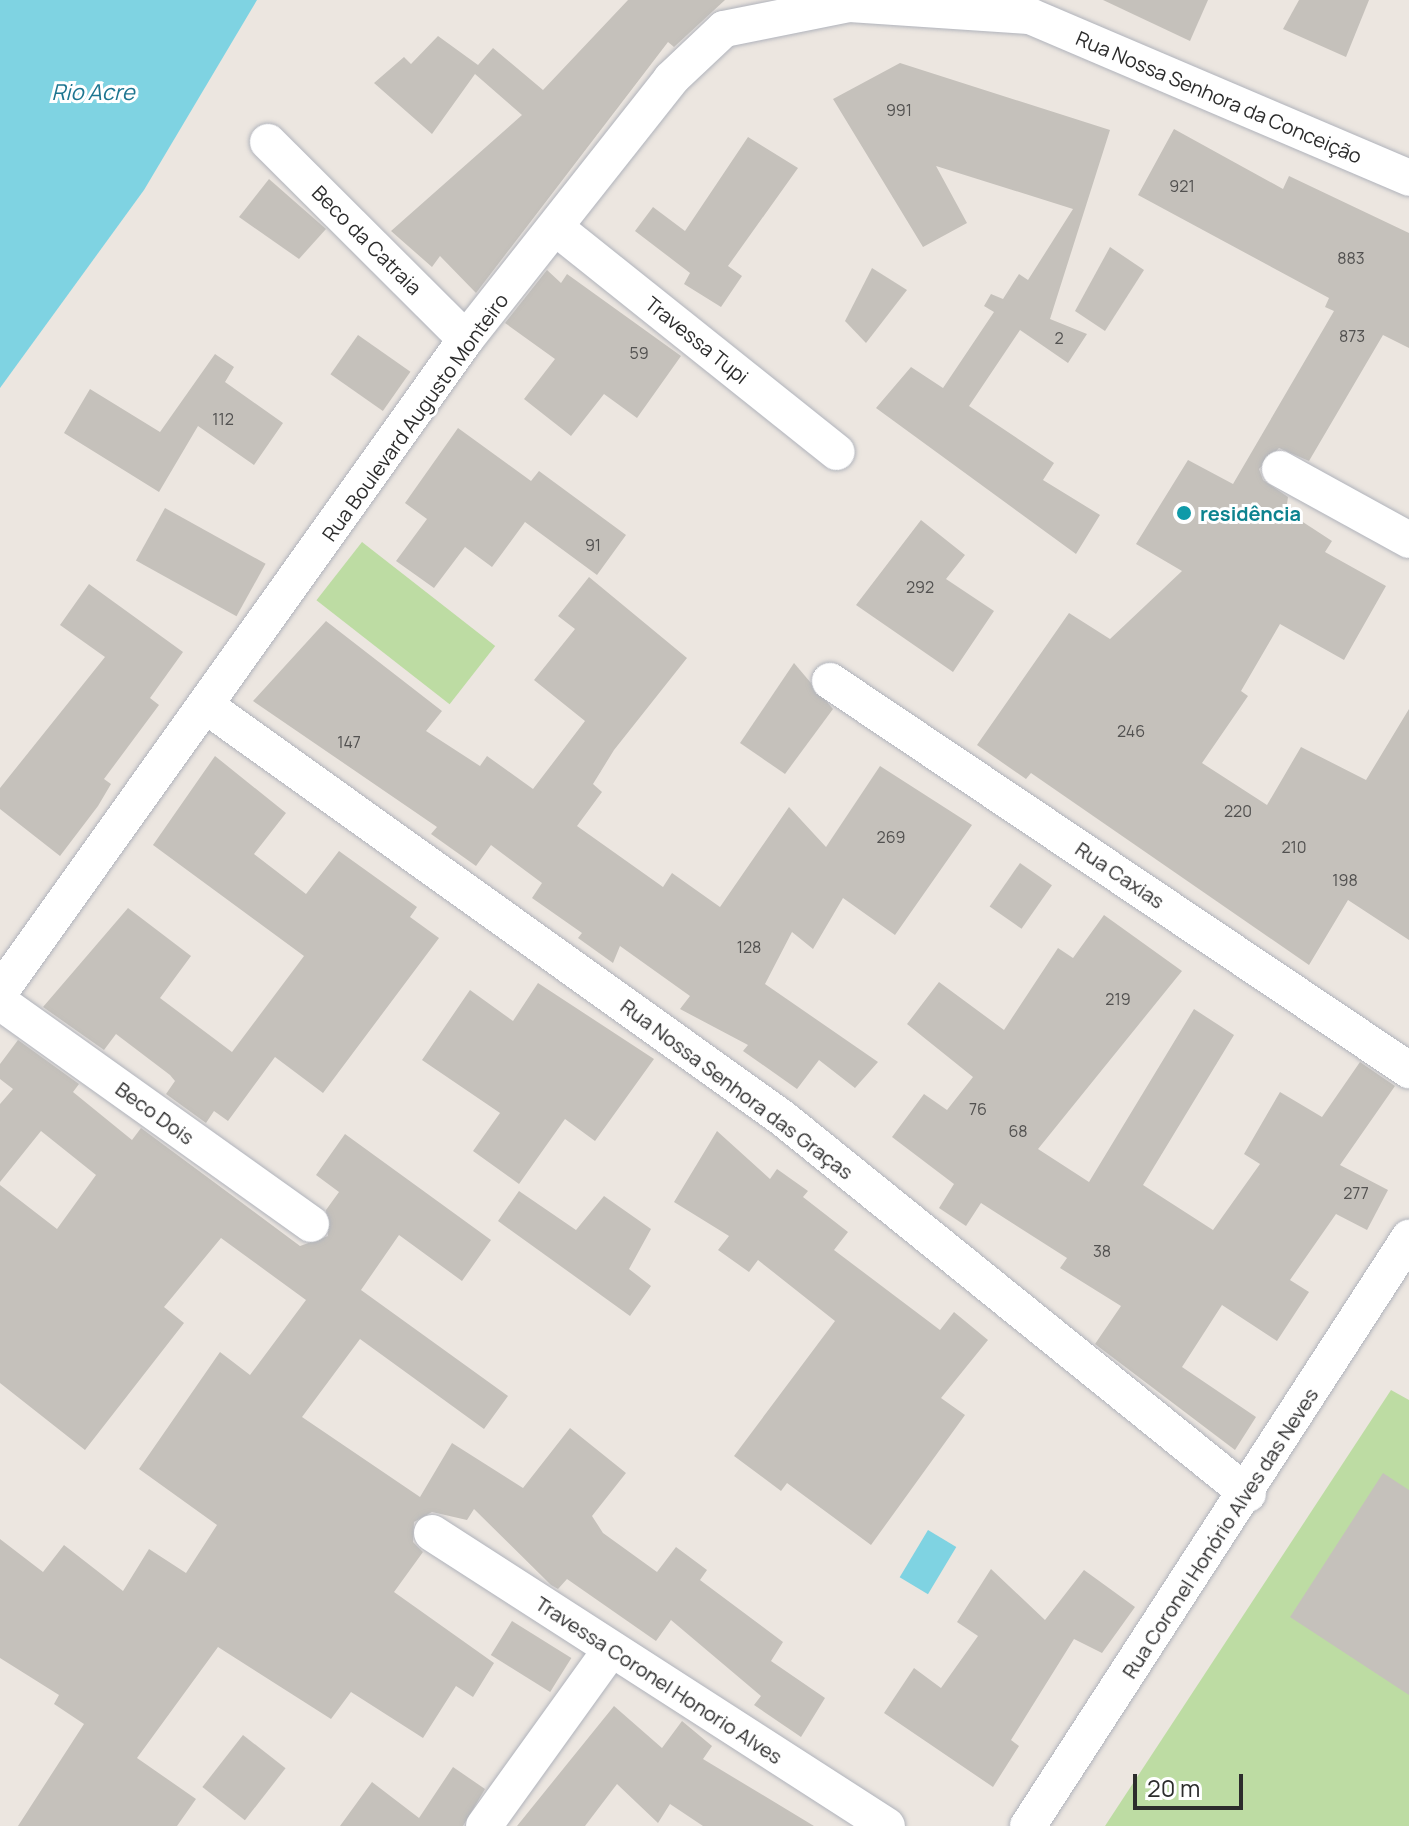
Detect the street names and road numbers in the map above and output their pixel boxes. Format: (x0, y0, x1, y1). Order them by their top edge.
street label: Rua Nossa Senhora da Conceição (1072, 26, 1366, 168)
street label: Beco da Catraia (307, 180, 427, 300)
street label: Rua Boulevard Augusto Monteiro (317, 288, 513, 546)
street label: Travessa Tupi (641, 291, 753, 389)
street label: Rua Caxias (1071, 837, 1169, 913)
street label: Rua Nossa Senhora das Graças (616, 994, 858, 1184)
street label: Beco Dois (111, 1077, 199, 1149)
street label: Rua Coronel Honório Alves das Neves (1117, 1383, 1323, 1683)
street label: Travessa Coronel Honorio Alves (531, 1591, 787, 1769)

